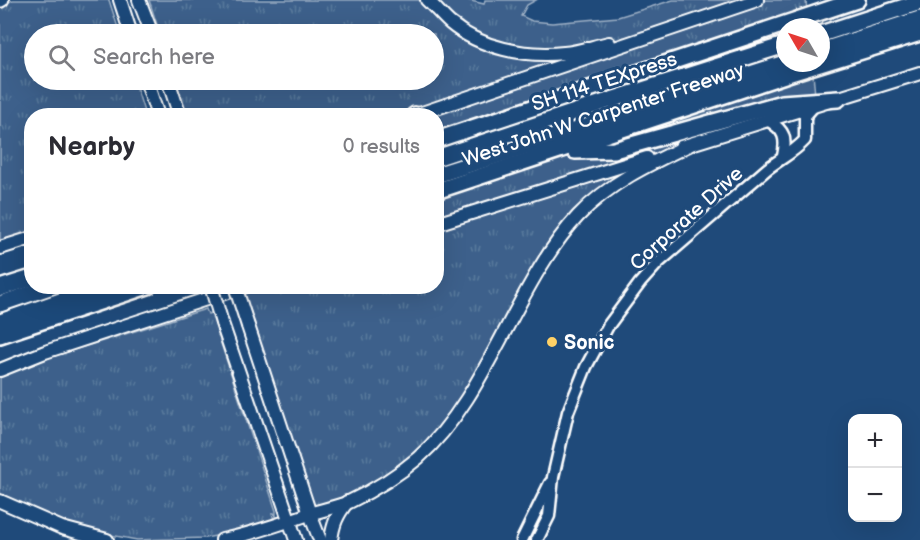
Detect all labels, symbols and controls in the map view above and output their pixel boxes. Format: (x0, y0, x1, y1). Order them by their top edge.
north arrow (776, 18, 830, 72)
search box (24, 24, 444, 90)
icon: search (45, 41, 78, 74)
text: Search here (93, 44, 215, 71)
street label: SH 114 TEXpress (529, 47, 680, 117)
street label: West John W Carpenter Freeway (459, 58, 747, 172)
text: Nearby (48, 132, 135, 163)
text: 0 results (343, 135, 420, 159)
street label: Corporate Drive (625, 162, 748, 276)
place label: Sonic (564, 331, 615, 355)
marker: Sonic (545, 335, 559, 349)
map controls (848, 414, 902, 522)
button: + (848, 414, 902, 468)
button: − (848, 468, 902, 522)

